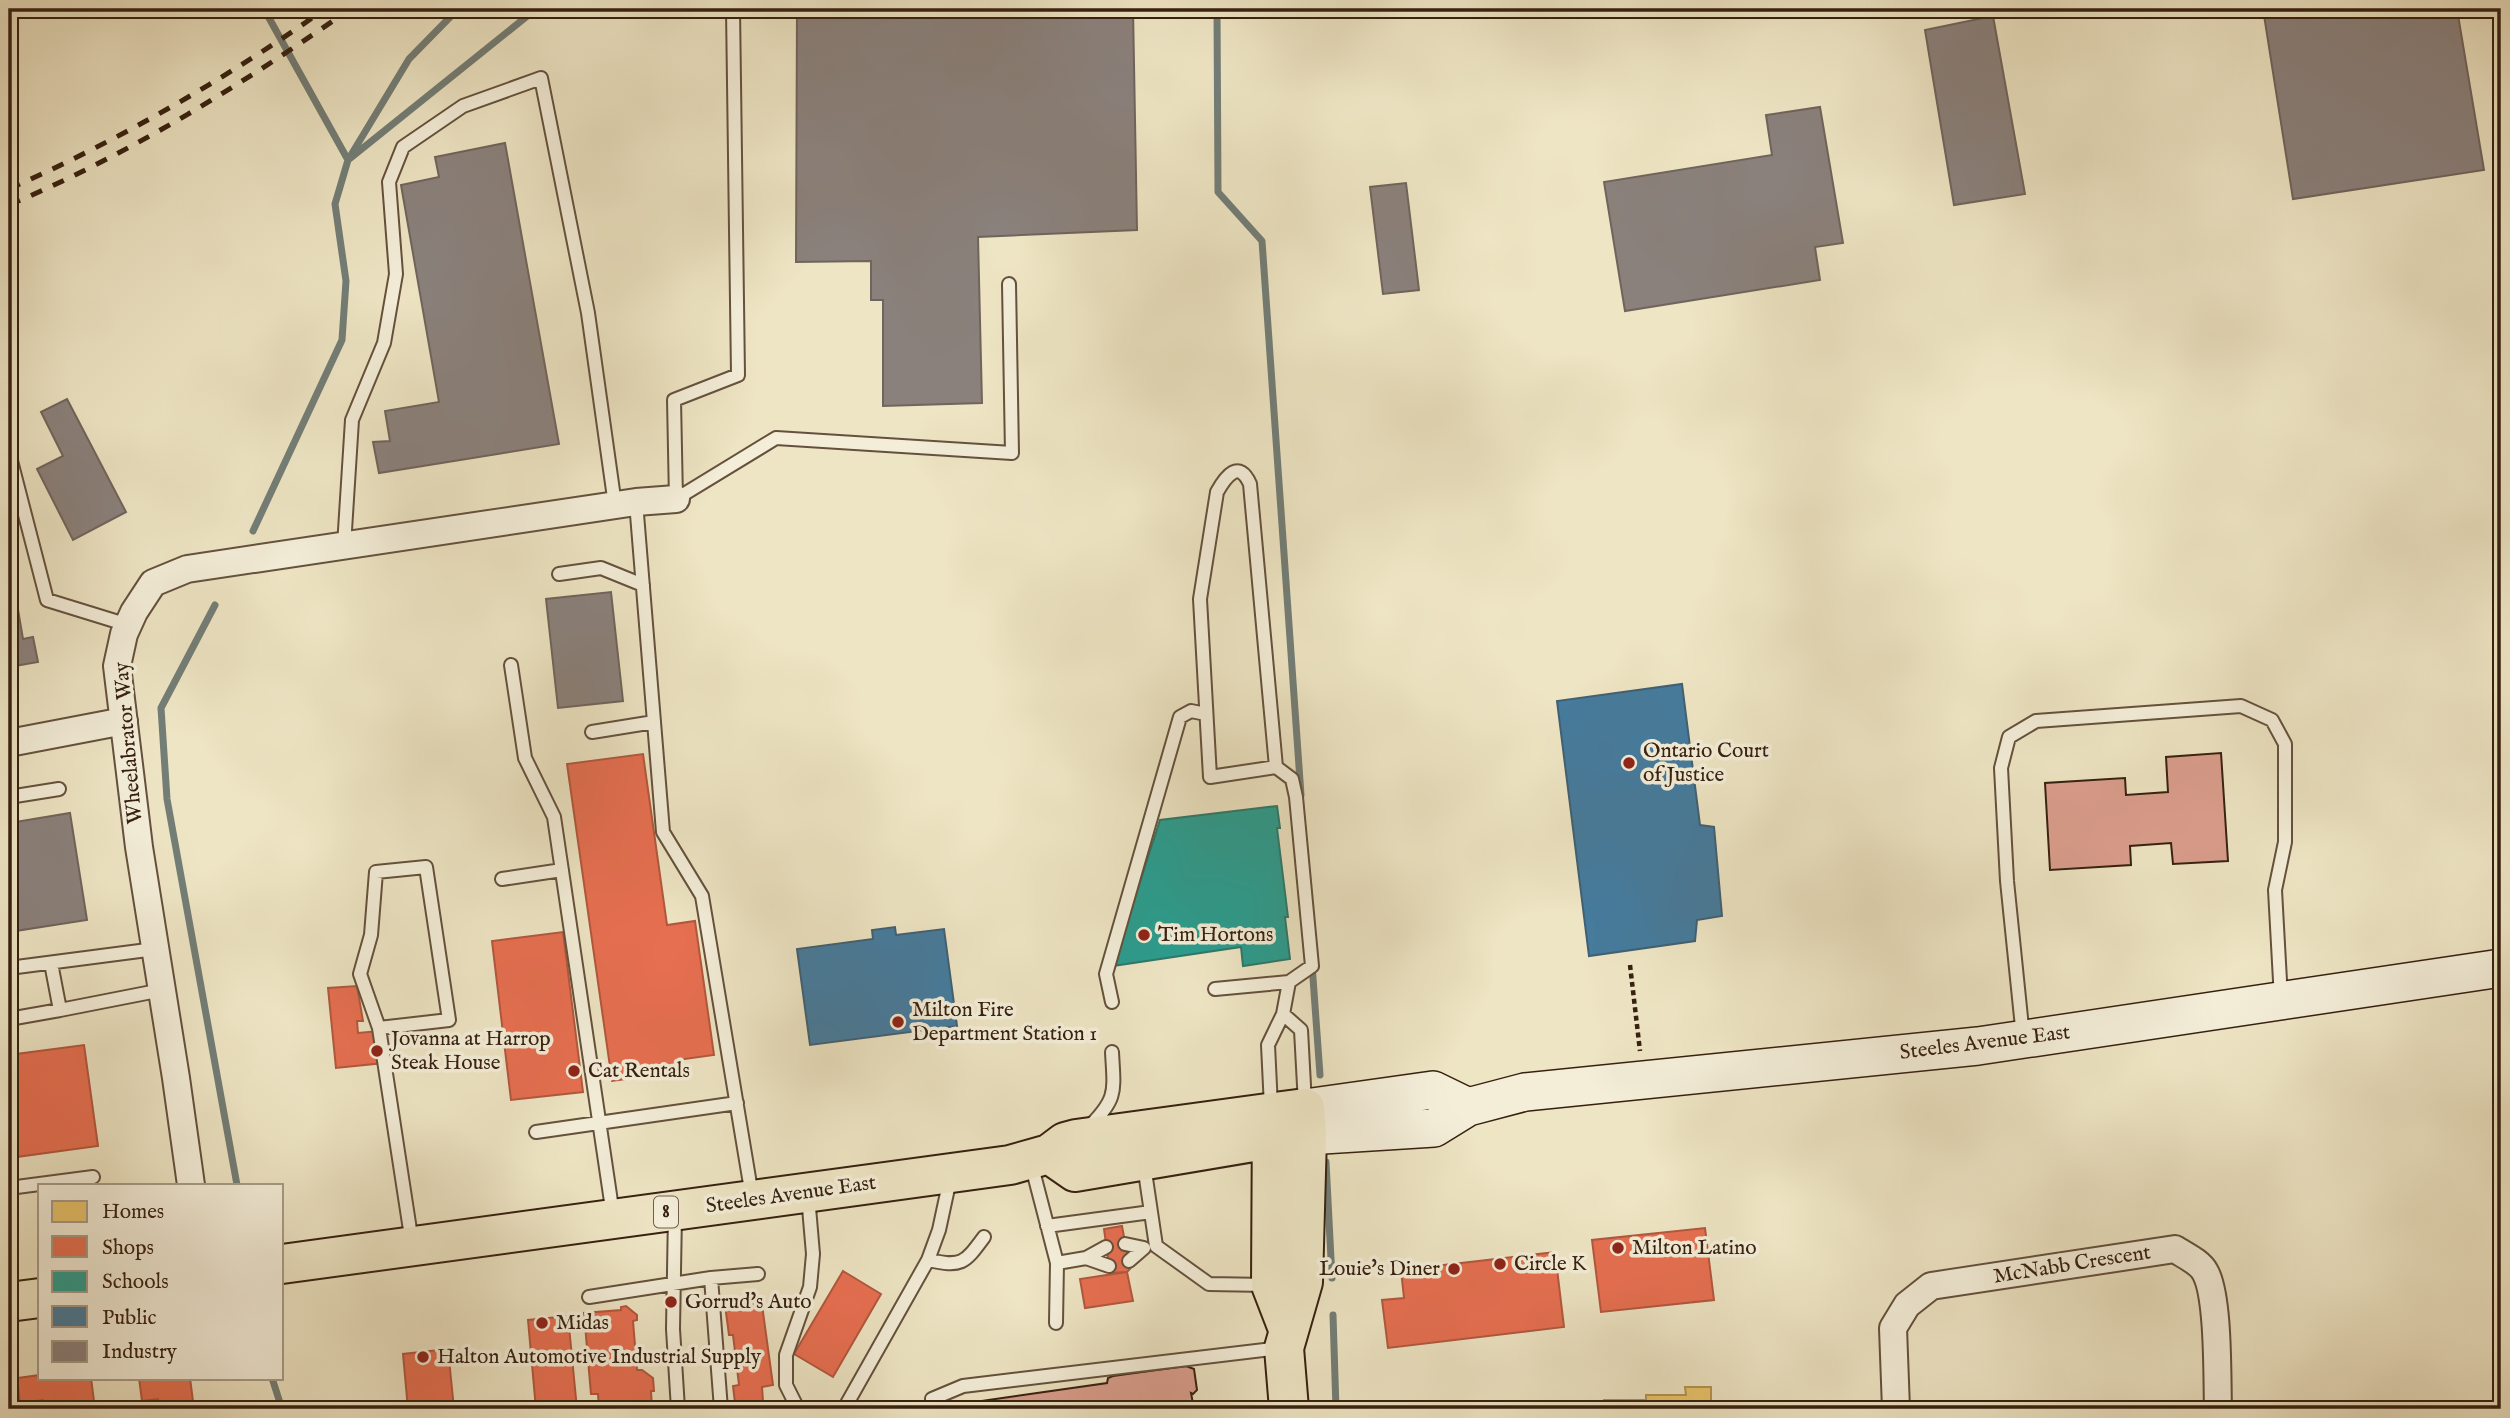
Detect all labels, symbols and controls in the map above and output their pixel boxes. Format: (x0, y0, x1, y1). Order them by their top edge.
street label: Wheelabrator Way (108, 660, 150, 825)
place label: Ontario Court of Justice (1643, 738, 1769, 789)
marker: Ontario Court of Justice (1621, 755, 1637, 771)
place label: Tim Hortons (1158, 922, 1273, 949)
marker: Tim Hortons (1136, 927, 1152, 943)
place label: Milton Fire Department Station 1 (912, 997, 1097, 1048)
marker: Milton Fire Department Station 1 (890, 1014, 906, 1030)
street label: Steeles Avenue East (1898, 1019, 2072, 1067)
place label: Jovanna at Harrop Steak House (389, 1026, 551, 1077)
marker: Jovanna at Harrop Steak House (369, 1043, 385, 1059)
place label: Cat Rentals (588, 1058, 690, 1085)
marker: Cat Rentals (566, 1063, 582, 1079)
street label: Steeles Avenue East (704, 1170, 878, 1220)
legend (38, 1184, 284, 1380)
road number: 8 (654, 1196, 678, 1228)
text: Homes (102, 1199, 164, 1226)
text: Shops (102, 1235, 154, 1262)
place label: Milton Latino (1632, 1235, 1757, 1262)
street label: McNabb Crescent (1991, 1239, 2153, 1291)
marker: Milton Latino (1610, 1240, 1626, 1256)
place label: Circle K (1514, 1251, 1587, 1278)
place label: Louie's Diner (1319, 1256, 1440, 1283)
marker: Circle K (1492, 1256, 1508, 1272)
marker: Louie's Diner (1446, 1261, 1462, 1277)
text: Schools (102, 1269, 169, 1296)
place label: Gorrud's Auto (685, 1289, 812, 1316)
marker: Gorrud's Auto (663, 1294, 679, 1310)
text: Public (102, 1305, 156, 1332)
place label: Midas (556, 1310, 609, 1337)
marker: Midas (534, 1315, 550, 1331)
text: Industry (102, 1339, 178, 1366)
place label: Halton Automotive Industrial Supply (437, 1344, 762, 1371)
marker: Halton Automotive Industrial Supply (415, 1349, 431, 1365)

